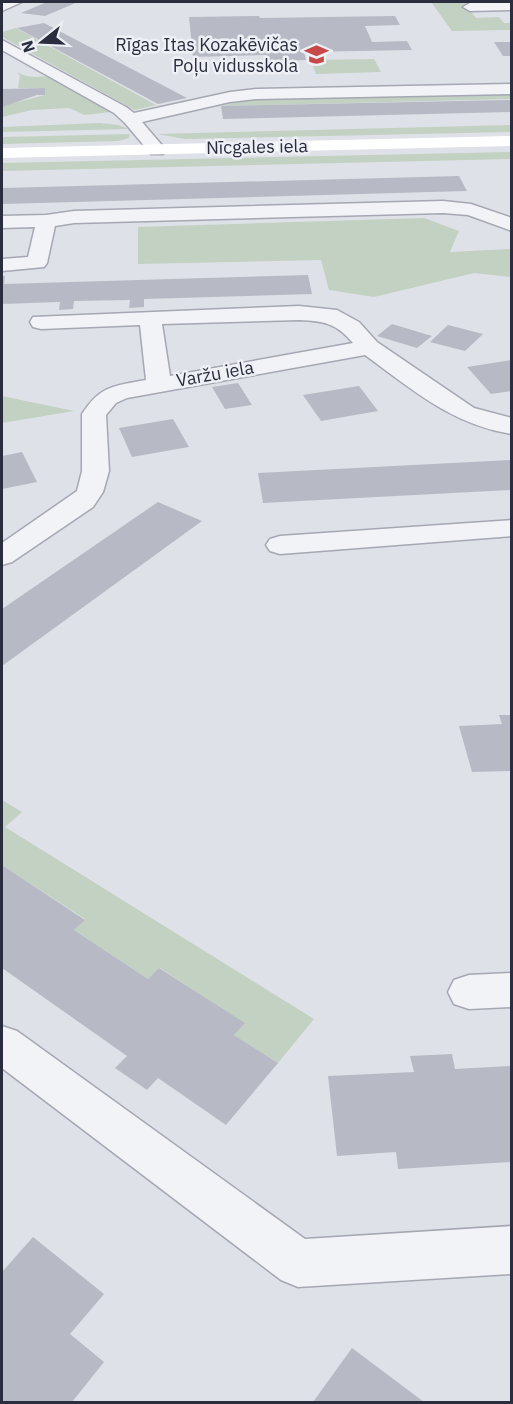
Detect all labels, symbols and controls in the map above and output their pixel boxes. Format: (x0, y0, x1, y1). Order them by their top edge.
north arrow (12, 12, 72, 72)
place label: Rīgas Itas Kozakēvičas Poļu vidusskola (115, 33, 298, 77)
text: N (16, 38, 39, 55)
school or university icon: Rīgas Itas Kozakēvičas Poļu vidusskola (303, 42, 329, 68)
street label: Nīcgales iela (206, 134, 309, 159)
street label: Varžu iela (174, 355, 256, 392)

